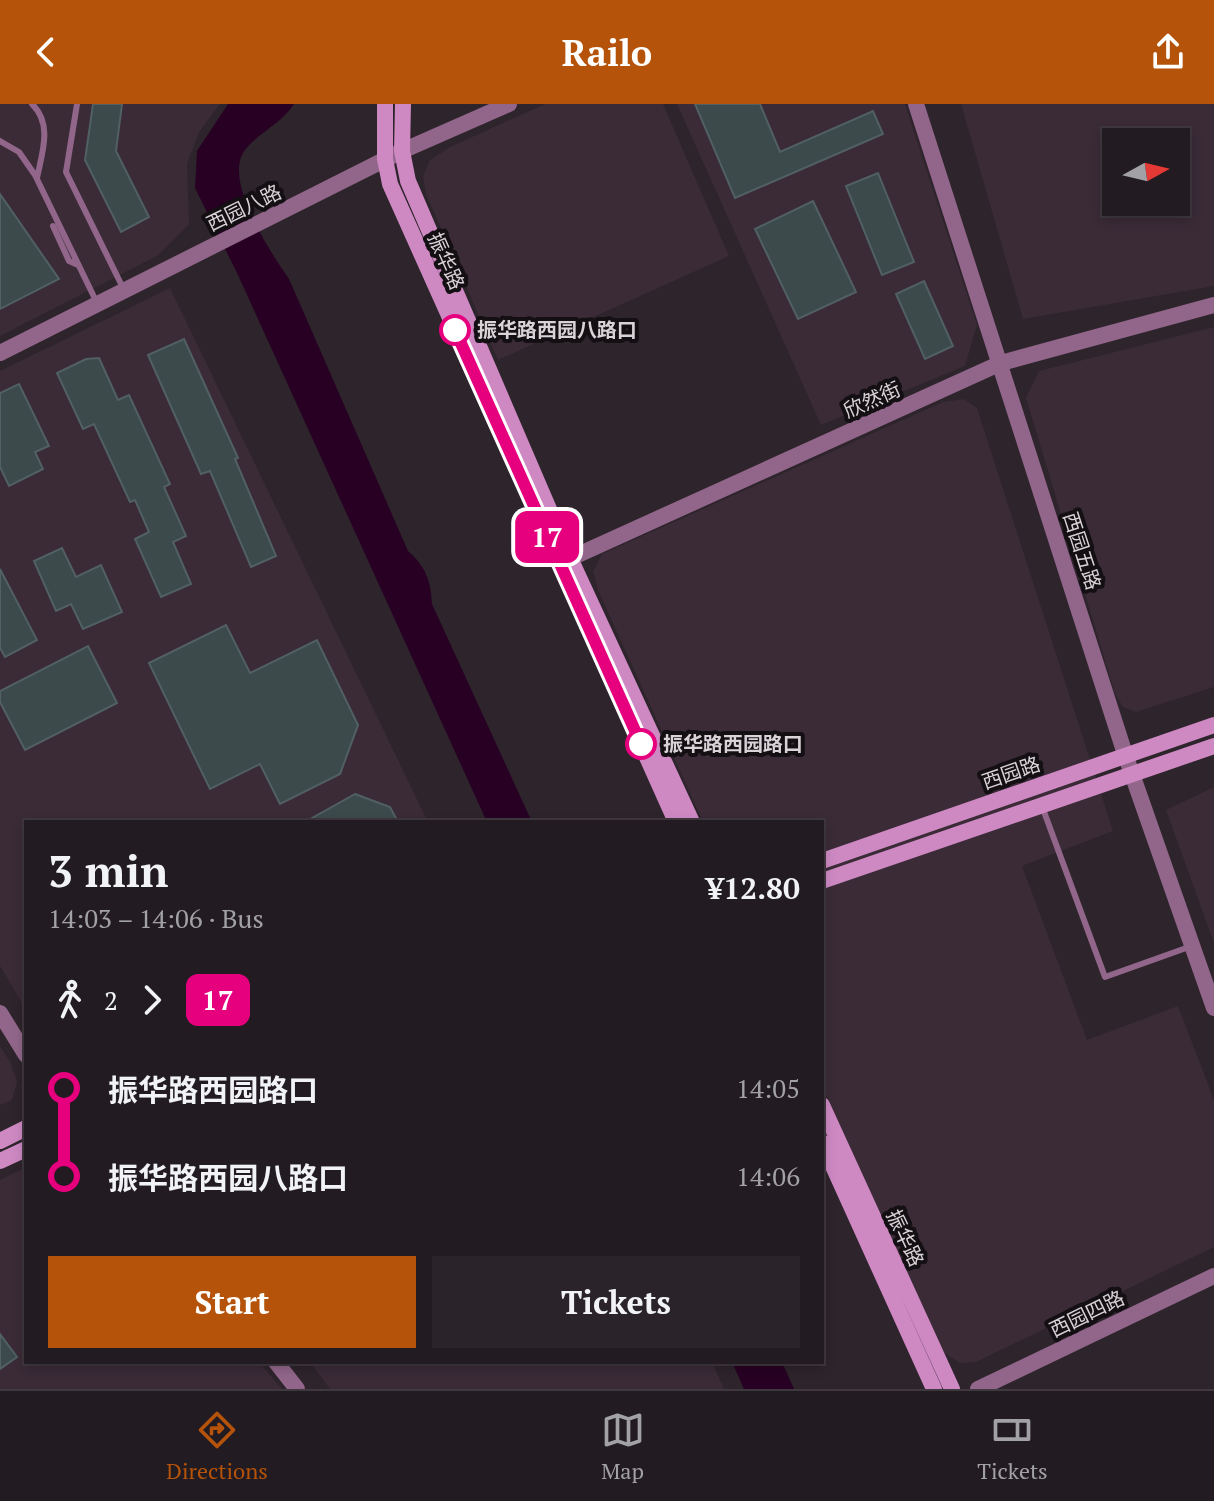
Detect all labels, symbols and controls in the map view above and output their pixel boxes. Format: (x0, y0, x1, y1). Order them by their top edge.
text: Railo (562, 29, 652, 76)
icon: back (24, 30, 68, 74)
icon: share (1146, 30, 1190, 74)
north arrow (1102, 128, 1190, 216)
map controls (1102, 128, 1190, 216)
street label: 西园八路 (202, 178, 286, 237)
street label: 振华路 (422, 228, 471, 294)
marker: 振华路西园八路口 (440, 315, 470, 345)
place label: 振华路西园八路口 (477, 316, 637, 343)
street label: 欣然街 (839, 375, 905, 424)
street label: 西园五路 (1057, 509, 1108, 593)
line badge: 17 (511, 511, 583, 563)
text: 17 (531, 518, 563, 555)
marker: 振华路西园路口 (626, 729, 656, 759)
place label: 振华路西园路口 (663, 730, 803, 757)
street label: 西园路 (978, 750, 1044, 795)
text: 3 min (48, 841, 168, 900)
text: ¥12.80 (706, 868, 800, 908)
text: 14:03 – 14:06 · Bus (48, 901, 264, 935)
icon: walk (48, 978, 92, 1022)
icon: forward (130, 978, 174, 1022)
text: 17 (202, 981, 234, 1018)
text: 2 (104, 983, 118, 1017)
text: 振华路西园路口 (108, 1070, 318, 1110)
text: 14:05 (736, 1071, 800, 1105)
text: 振华路西园八路口 (108, 1158, 348, 1198)
text: 14:06 (736, 1159, 800, 1193)
street label: 振华路 (881, 1205, 930, 1271)
button: Start (48, 1256, 416, 1348)
button: Tickets (432, 1256, 800, 1348)
street label: 西园四路 (1045, 1284, 1129, 1343)
tab: Directions (166, 1408, 268, 1485)
tab: Map (601, 1408, 645, 1485)
tab: Tickets (977, 1408, 1048, 1485)

